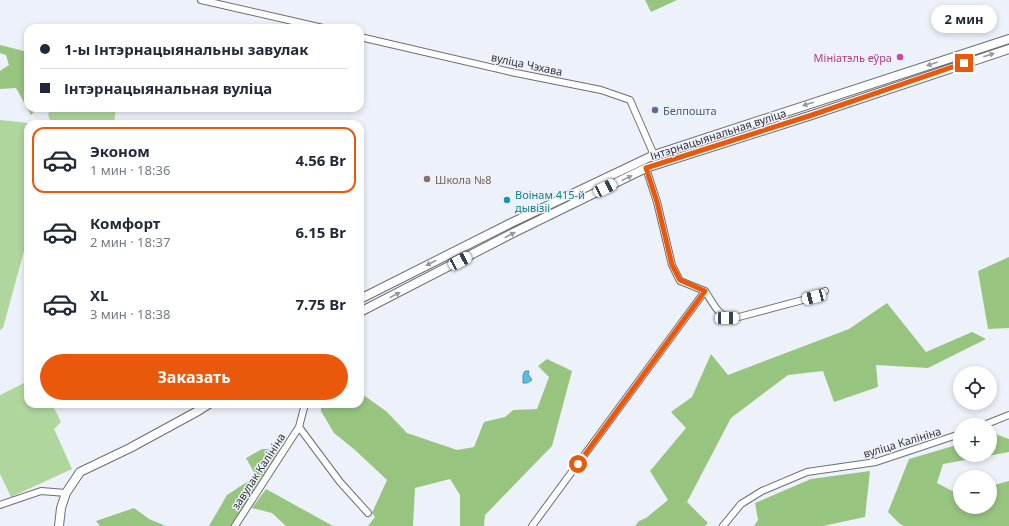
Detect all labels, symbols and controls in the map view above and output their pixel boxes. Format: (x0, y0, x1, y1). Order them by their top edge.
callout: 2 мин (931, 5, 997, 33)
text: 2 мин (945, 10, 984, 28)
text: 1-ы Інтэрнацыянальны завулак (64, 39, 309, 59)
street label: вуліца Чэхава (490, 49, 564, 79)
place label: Мініатэль еўра (814, 50, 892, 65)
marker: Мініатэль еўра (895, 52, 905, 62)
one-way arrow (983, 52, 995, 58)
route end (955, 54, 973, 72)
one-way arrow (926, 61, 938, 67)
text: Інтэрнацыянальная вуліца (64, 78, 272, 98)
one-way arrow (802, 101, 814, 107)
place label: Белпошта (663, 103, 717, 118)
street label: Інтэрнацыянальная вуліца (648, 105, 788, 163)
marker: Белпошта (650, 105, 660, 115)
text: Эконом (90, 141, 150, 161)
icon: car (42, 142, 78, 178)
text: 4.56 Br (295, 150, 346, 170)
text: 1 мин · 18:36 (90, 161, 170, 179)
place label: Школа №8 (435, 172, 492, 187)
marker: Школа №8 (422, 174, 432, 184)
one-way arrow (621, 174, 633, 181)
car (592, 177, 618, 199)
place label: Воінам 415-й дывізіі (515, 187, 585, 215)
marker: Воінам 415-й дывізіі (502, 195, 512, 205)
text: Комфорт (90, 213, 160, 233)
icon: car (42, 214, 78, 250)
text: 6.15 Br (295, 222, 346, 242)
one-way arrow (505, 231, 516, 238)
text: 2 мин · 18:37 (90, 233, 170, 251)
car (447, 250, 473, 272)
one-way arrow (426, 260, 437, 266)
text: XL (90, 285, 108, 305)
icon: car (42, 286, 78, 322)
car (801, 288, 827, 306)
one-way arrow (389, 291, 401, 298)
text: 7.75 Br (295, 294, 346, 314)
text: 3 мин · 18:38 (90, 305, 170, 323)
car (715, 312, 739, 324)
button: Заказать (40, 354, 348, 400)
map controls (953, 366, 997, 514)
button: locate (953, 366, 997, 410)
button: + (953, 418, 997, 462)
street label: вуліца Калініна (861, 423, 943, 461)
street label: завулак Калініна (228, 430, 288, 512)
route start (569, 455, 587, 473)
button: − (953, 470, 997, 514)

